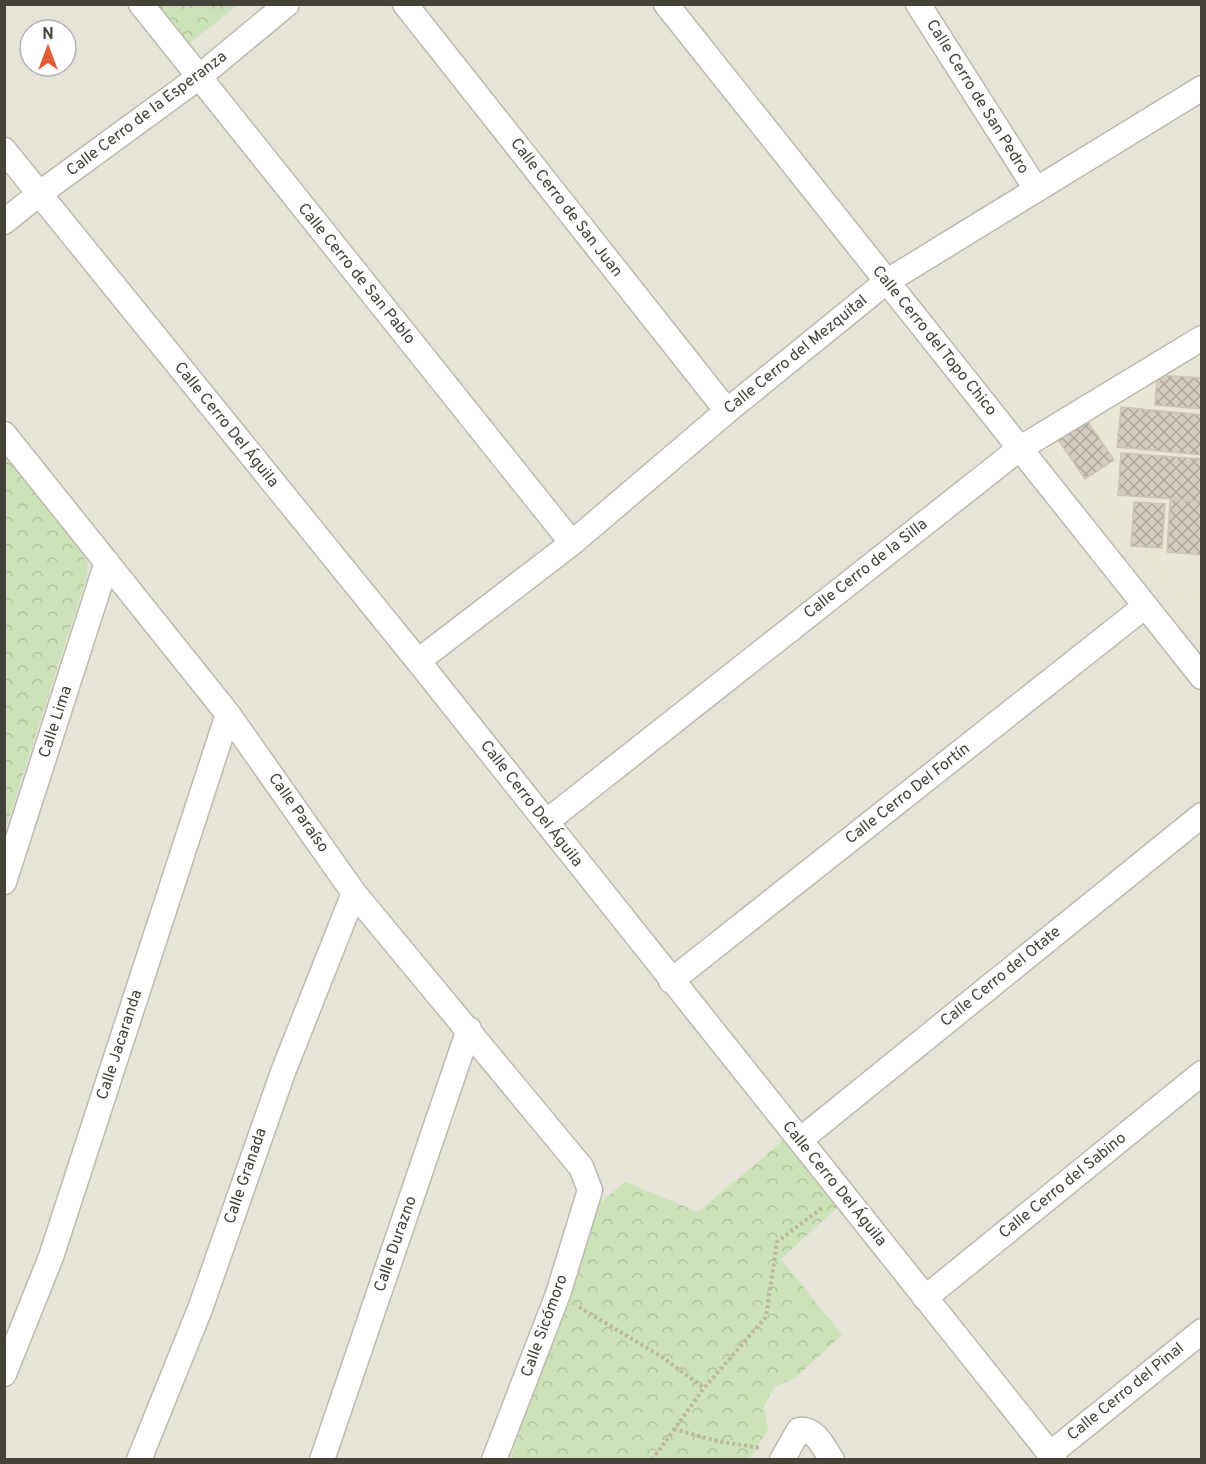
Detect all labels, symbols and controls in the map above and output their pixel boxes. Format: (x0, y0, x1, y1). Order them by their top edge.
street label: Calle Cerro de San Pedro (921, 16, 1033, 178)
north arrow (18, 18, 78, 78)
text: N (42, 25, 54, 45)
street label: Calle Cerro de la Esperanza (63, 47, 231, 181)
street label: Calle Cerro de San Juan (505, 134, 627, 282)
street label: Calle Cerro de San Pablo (293, 199, 419, 349)
street label: Calle Cerro del Topo Chico (867, 262, 1001, 420)
street label: Calle Cerro del Mezquital (720, 291, 872, 419)
street label: Calle Cerro Del Águila (169, 357, 284, 492)
street label: Calle Cerro de la Silla (800, 514, 932, 624)
street label: Calle Lima (35, 683, 77, 761)
street label: Calle Cerro Del Águila (475, 735, 588, 871)
street label: Calle Cerro Del Fortín (842, 739, 974, 849)
street label: Calle Paraíso (263, 769, 333, 857)
street label: Calle Cerro del Otate (937, 922, 1065, 1032)
street label: Calle Jacaranda (93, 987, 147, 1103)
street label: Calle Cerro Del Águila (777, 1116, 892, 1251)
street label: Calle Granada (220, 1125, 272, 1227)
street label: Calle Cerro del Sabino (995, 1128, 1131, 1244)
street label: Calle Durazno (370, 1193, 422, 1295)
street label: Calle Sicómoro (517, 1272, 573, 1380)
street label: Calle Cerro del Pinal (1063, 1339, 1189, 1445)

